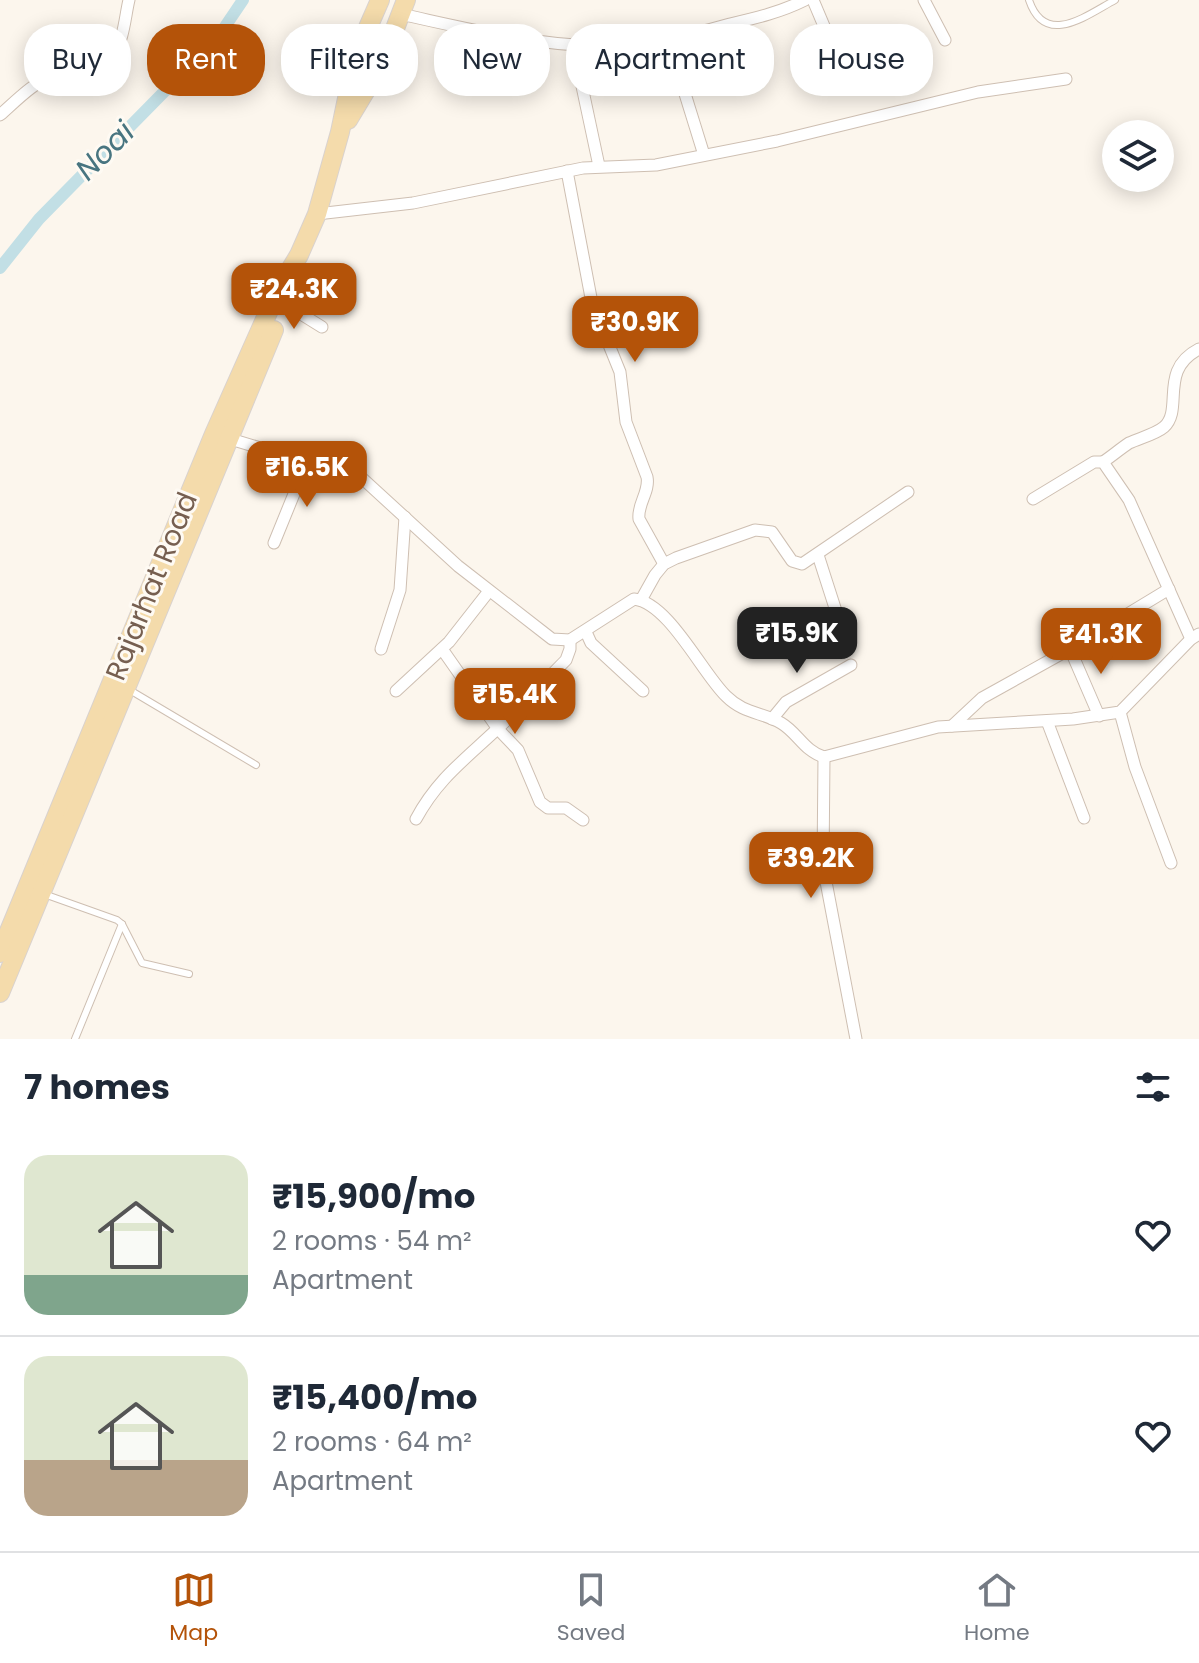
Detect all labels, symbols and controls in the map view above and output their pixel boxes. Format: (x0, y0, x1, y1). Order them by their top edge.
chip: Buy (24, 24, 131, 96)
chip: Rent (147, 24, 265, 96)
chip: Filters (281, 24, 418, 96)
chip: New (434, 24, 550, 96)
chip: Apartment (566, 24, 774, 96)
chip: House (790, 24, 933, 96)
water label: Noai (65, 111, 144, 190)
map controls (1102, 120, 1174, 192)
button: layers (1102, 120, 1174, 192)
pin: ₹24.3K (229, 263, 359, 331)
text: ₹24.3K (249, 271, 339, 307)
pin: ₹30.9K (570, 296, 700, 364)
text: ₹30.9K (590, 304, 680, 340)
pin: ₹16.5K (242, 441, 372, 509)
text: ₹16.5K (265, 449, 349, 485)
street label: Rajarhat Road (96, 486, 207, 686)
pin: ₹15.9K (732, 607, 862, 675)
pin: ₹41.3K (1036, 608, 1166, 676)
text: ₹15.9K (755, 615, 839, 651)
text: ₹41.3K (1059, 616, 1143, 652)
pin: ₹15.4K (450, 668, 580, 736)
text: ₹15.4K (472, 676, 558, 712)
pin: ₹39.2K (746, 832, 876, 900)
text: ₹39.2K (767, 840, 855, 876)
text: 7 homes (24, 1063, 170, 1111)
icon: filters (1131, 1065, 1175, 1109)
text: ₹15,900/mo (272, 1172, 475, 1220)
icon: home (88, 1187, 184, 1283)
icon: heart (1131, 1213, 1175, 1257)
text: 2 rooms · 54 m² (272, 1223, 472, 1259)
text: Apartment (272, 1262, 413, 1298)
text: ₹15,400/mo (272, 1373, 477, 1421)
icon: home (88, 1388, 184, 1484)
icon: heart (1131, 1414, 1175, 1458)
text: 2 rooms · 64 m² (272, 1424, 472, 1460)
text: Apartment (272, 1463, 413, 1499)
tab: Map (169, 1568, 218, 1649)
tab: Saved (557, 1568, 625, 1649)
tab: Home (964, 1568, 1030, 1649)

